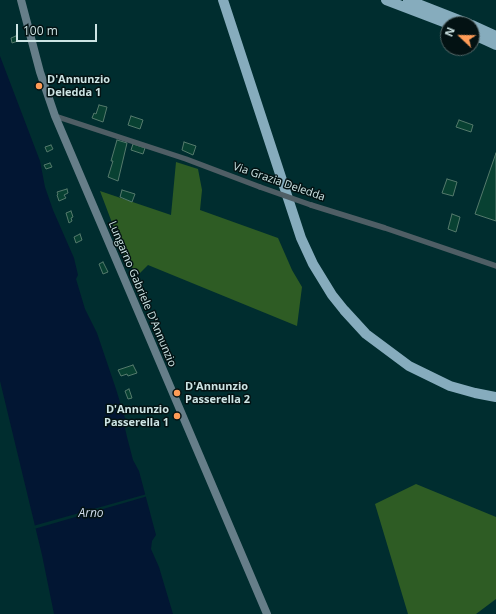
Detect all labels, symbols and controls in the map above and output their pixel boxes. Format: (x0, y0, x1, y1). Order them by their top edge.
scale bar (18, 16, 99, 42)
north arrow (440, 16, 480, 56)
text: 100 m (23, 22, 58, 39)
text: N (441, 25, 458, 39)
place label: D'Annunzio Deledda 1 (47, 73, 110, 99)
marker: D'Annunzio Deledda 1 (34, 81, 44, 91)
street label: Via Grazia Deledda (231, 160, 327, 204)
street label: Lungarno Gabriele D'Annunzio (105, 219, 179, 369)
place label: D'Annunzio Passerella 2 (185, 380, 250, 406)
marker: D'Annunzio Passerella 2 (172, 388, 182, 398)
place label: D'Annunzio Passerella 1 (104, 403, 169, 429)
marker: D'Annunzio Passerella 1 (172, 411, 182, 421)
water label: Arno (78, 507, 104, 521)

